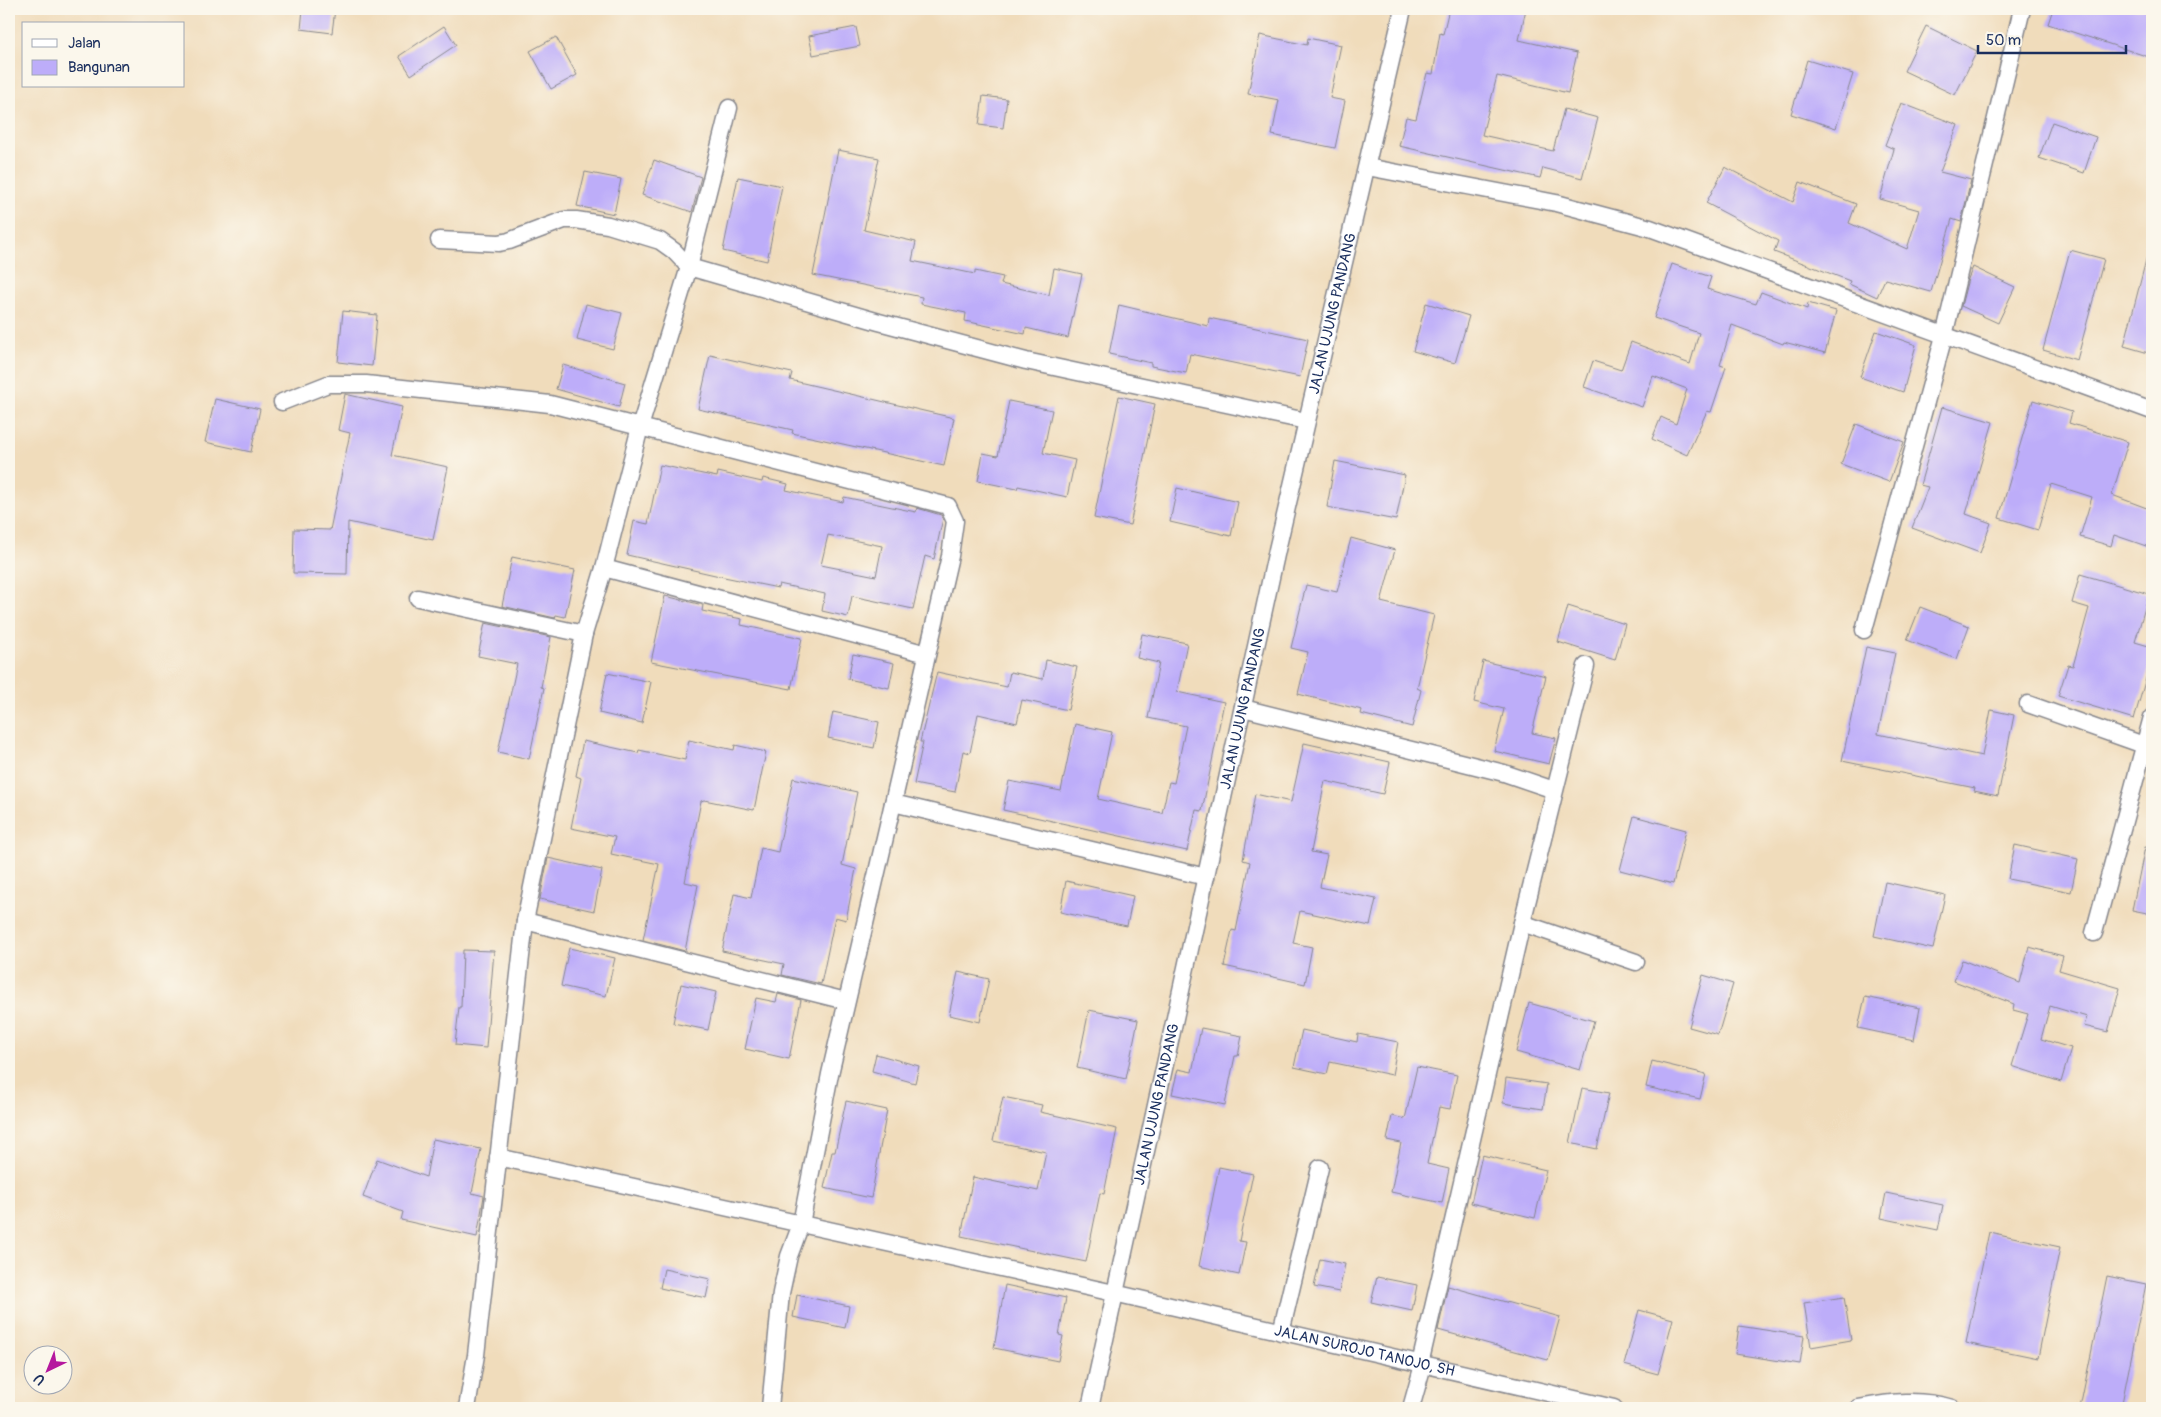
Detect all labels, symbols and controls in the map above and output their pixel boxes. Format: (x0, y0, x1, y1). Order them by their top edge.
legend (22, 22, 185, 88)
scale bar (1978, 22, 2126, 54)
text: 50 m (1986, 31, 2021, 50)
text: Jalan (68, 34, 101, 53)
text: Bangunan (68, 58, 130, 77)
street label: JALAN UJUNG PANDANG (1304, 231, 1360, 396)
street label: JALAN UJUNG PANDANG (1216, 626, 1269, 791)
street label: JALAN UJUNG PANDANG (1129, 1022, 1183, 1187)
street label: JALAN SUROJO TANOJO, SH (1272, 1321, 1457, 1381)
north arrow (22, 1344, 72, 1394)
text: U (30, 1370, 49, 1389)

